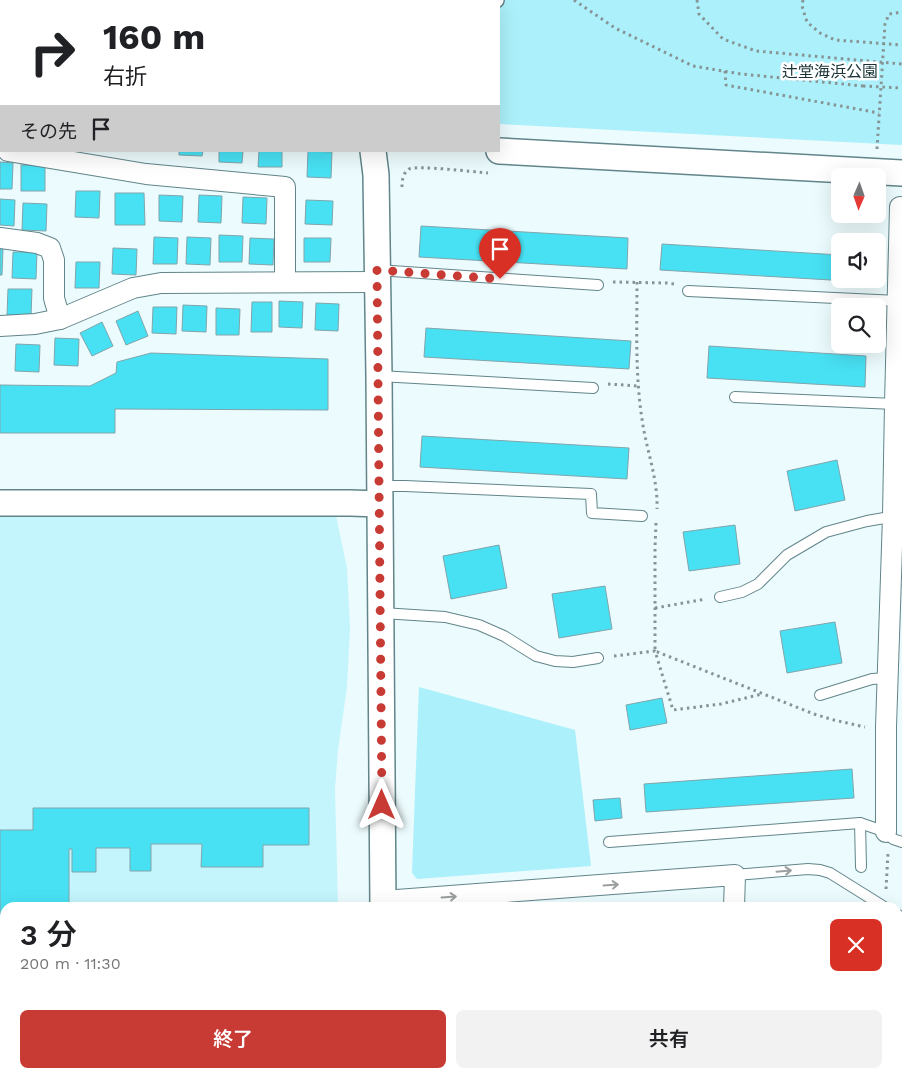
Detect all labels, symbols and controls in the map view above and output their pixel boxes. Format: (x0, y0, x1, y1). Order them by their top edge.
text: 160 m (103, 16, 205, 58)
icon: right (20, 20, 85, 85)
park label: 辻堂海浜公園 (782, 62, 878, 81)
text: 右折 (103, 64, 147, 89)
icon: arrive (87, 115, 115, 143)
text: その先 (20, 120, 77, 143)
north arrow (831, 168, 886, 222)
map controls (831, 168, 886, 353)
pin (479, 228, 521, 279)
button: sound (831, 233, 886, 288)
icon: arrive (486, 235, 514, 263)
button: search (831, 298, 886, 353)
position arrow (355, 778, 407, 830)
one-way arrow (775, 867, 791, 876)
one-way arrow (602, 880, 618, 889)
one-way arrow (440, 892, 456, 901)
text: 3 分 (20, 917, 77, 952)
button: close (830, 919, 882, 971)
text: 200 m · 11:30 (20, 954, 121, 973)
button: 終了 (20, 1010, 446, 1068)
button: 共有 (456, 1010, 882, 1068)

